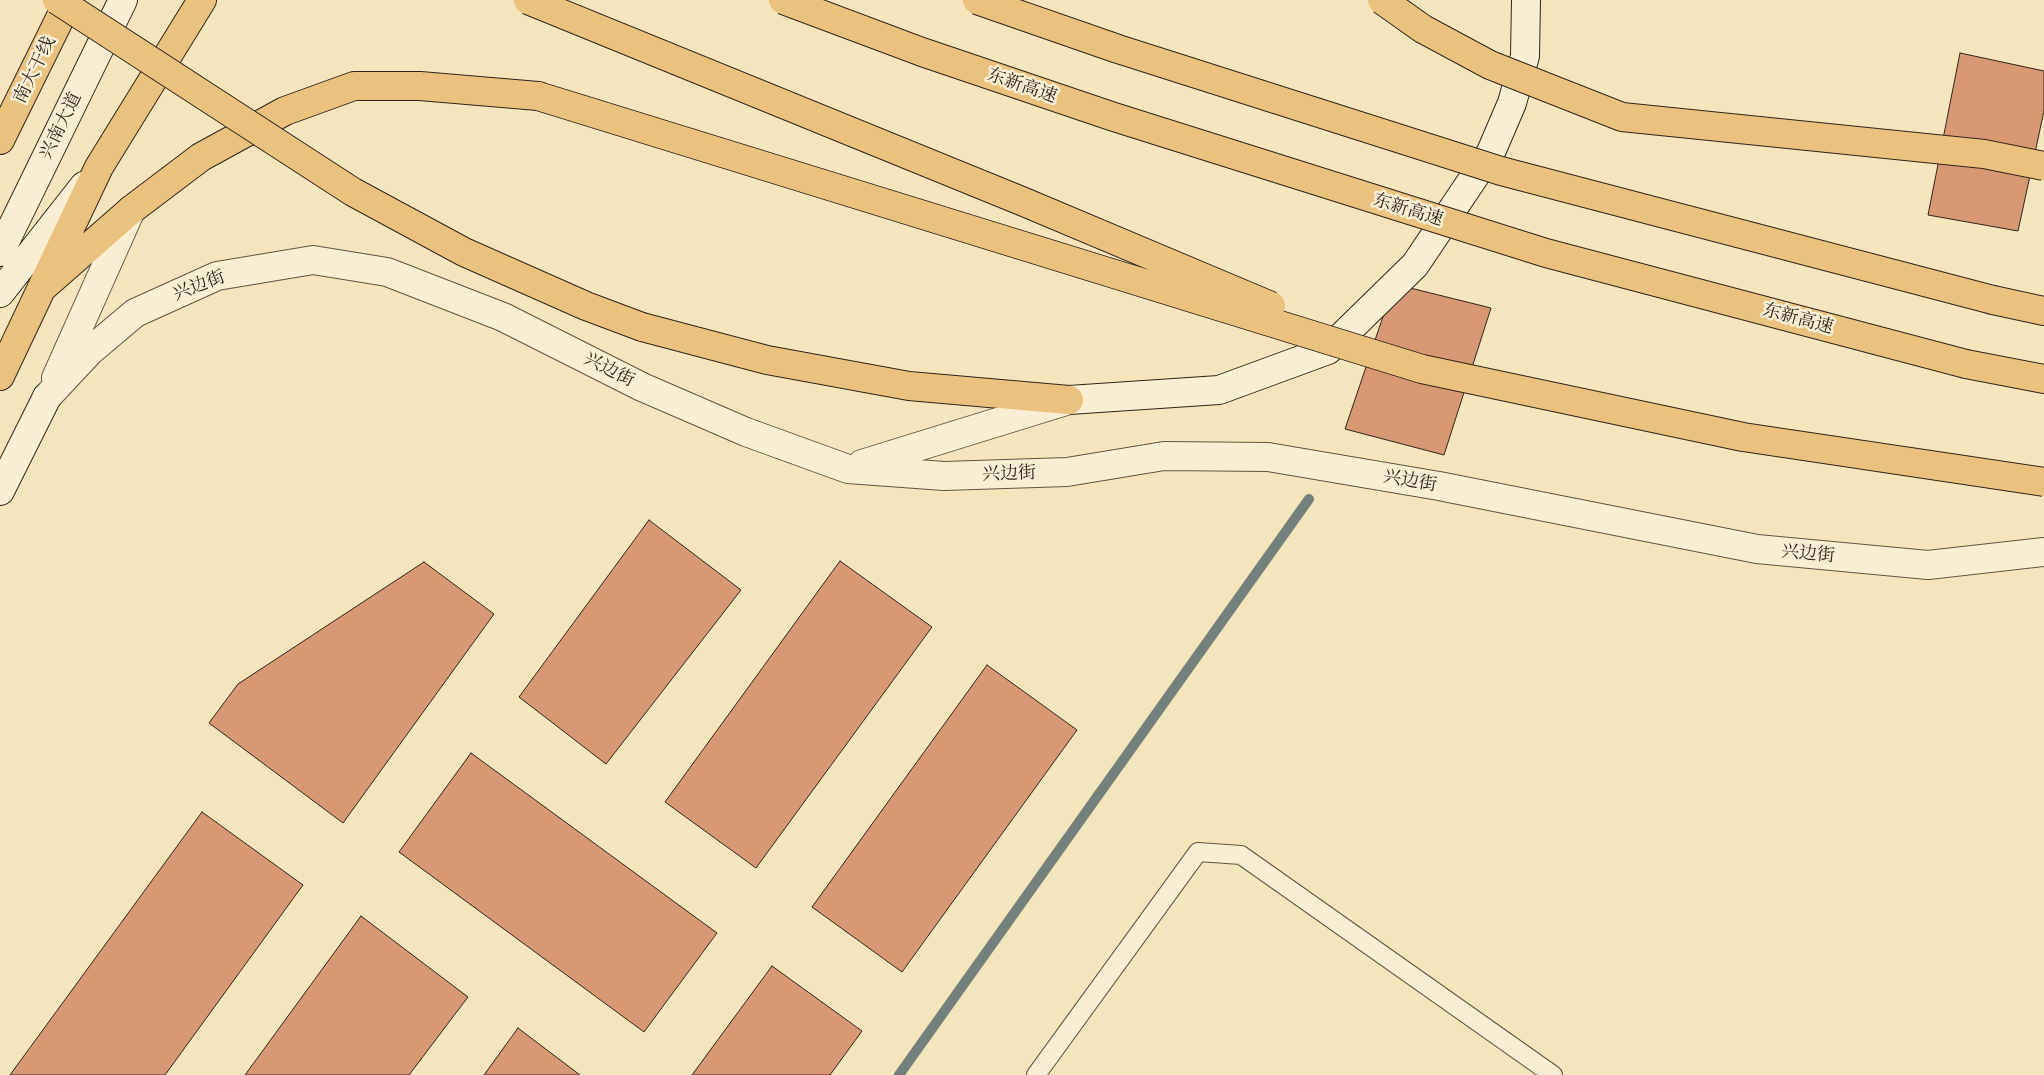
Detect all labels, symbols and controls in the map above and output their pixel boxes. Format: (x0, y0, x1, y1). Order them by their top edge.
street label: 南大干线 (10, 33, 60, 107)
street label: 东新高速 (984, 64, 1060, 108)
street label: 兴南大道 (36, 89, 86, 163)
street label: 东新高速 (1370, 189, 1446, 231)
street label: 兴边街 (170, 266, 228, 306)
street label: 东新高速 (1760, 299, 1836, 339)
street label: 兴边街 (580, 348, 638, 392)
street label: 兴边街 (982, 462, 1036, 486)
street label: 兴边街 (1382, 466, 1438, 496)
street label: 兴边街 (1780, 541, 1836, 567)

